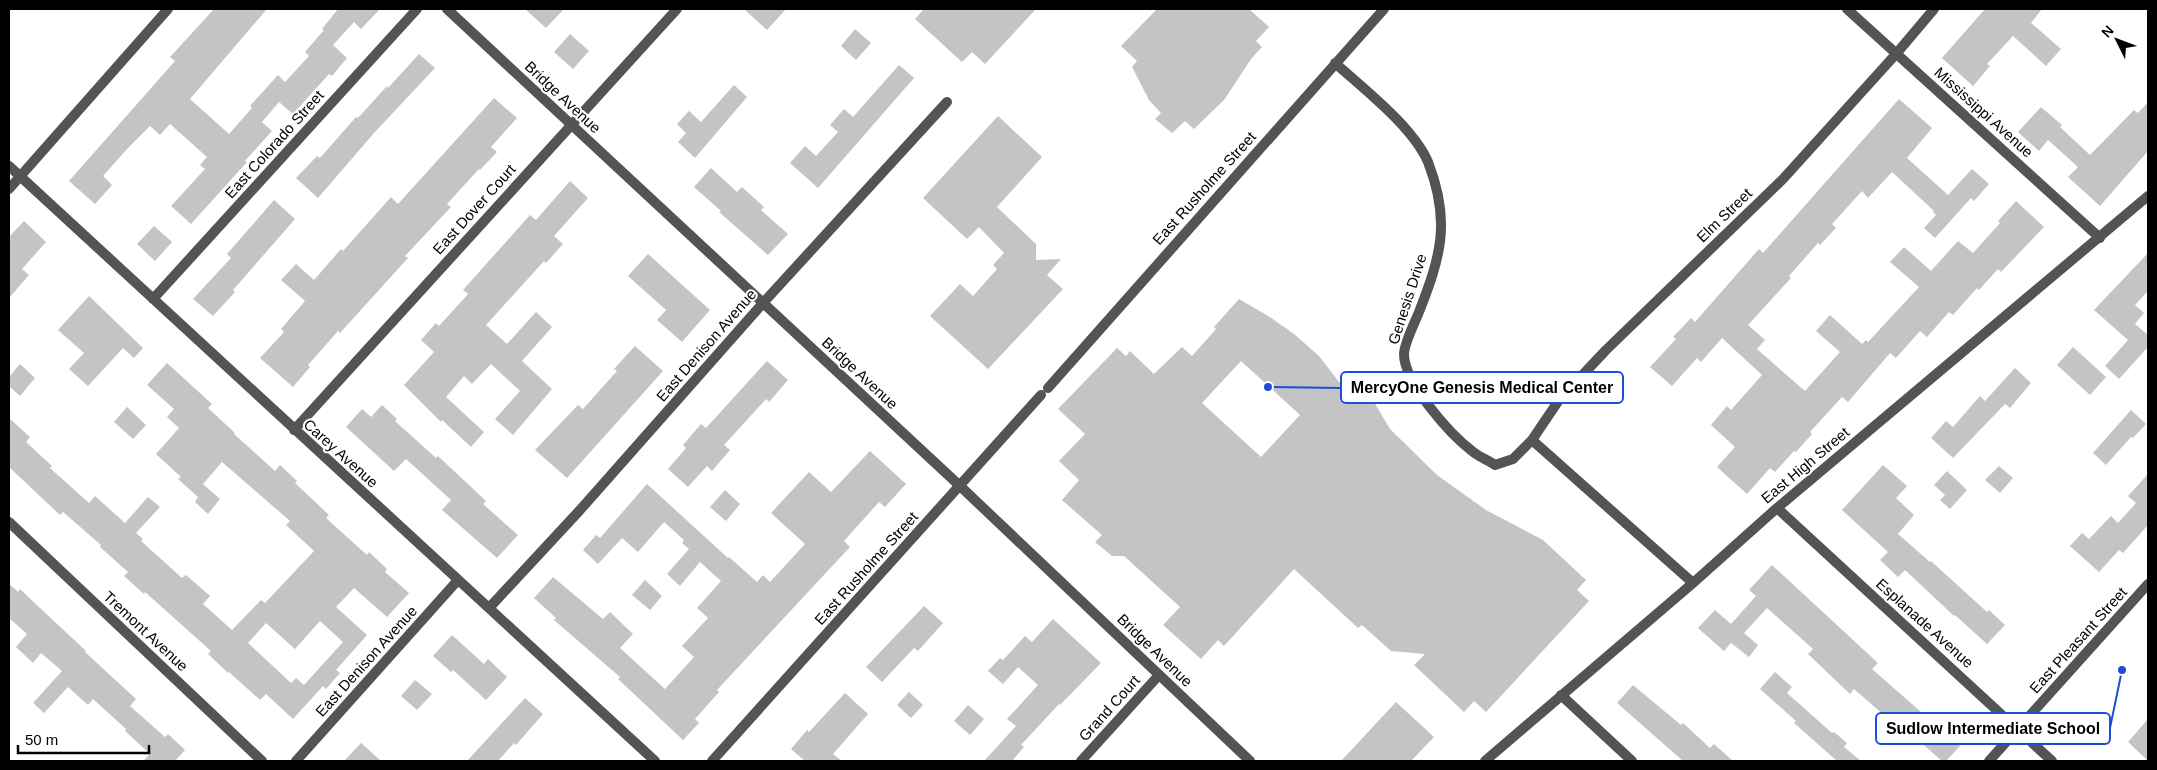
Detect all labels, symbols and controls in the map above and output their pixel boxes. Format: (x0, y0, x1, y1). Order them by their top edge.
north arrow (2092, 15, 2142, 65)
text: N (2098, 22, 2117, 40)
street label: Bridge Avenue (522, 58, 604, 136)
street label: Mississippi Avenue (1931, 63, 2037, 161)
street label: East Colorado Street (221, 86, 327, 201)
street label: East Rusholme Street (1149, 127, 1260, 248)
street label: East Dover Court (429, 160, 519, 257)
street label: Elm Street (1693, 184, 1756, 245)
street label: Genesis Drive (1384, 252, 1430, 346)
street label: East Denison Avenue (653, 285, 759, 405)
street label: Bridge Avenue (819, 334, 901, 412)
callout: MercyOne Genesis Medical Center (1341, 372, 1623, 403)
text: MercyOne Genesis Medical Center (1351, 379, 1613, 396)
street label: Carey Avenue (300, 415, 382, 491)
street label: East High Street (1758, 423, 1853, 507)
street label: East Rusholme Street (811, 507, 922, 628)
street label: Esplanade Avenue (1873, 575, 1977, 671)
street label: East Pleasant Street (2026, 583, 2131, 697)
street label: Tremont Avenue (100, 588, 192, 674)
street label: East Denison Avenue (312, 602, 420, 720)
street label: Bridge Avenue (1114, 610, 1196, 690)
street label: Grand Court (1075, 671, 1143, 744)
callout: Sudlow Intermediate School (1876, 713, 2110, 744)
text: Sudlow Intermediate School (1886, 720, 2100, 737)
scale bar (18, 722, 149, 754)
text: 50 m (25, 731, 58, 748)

